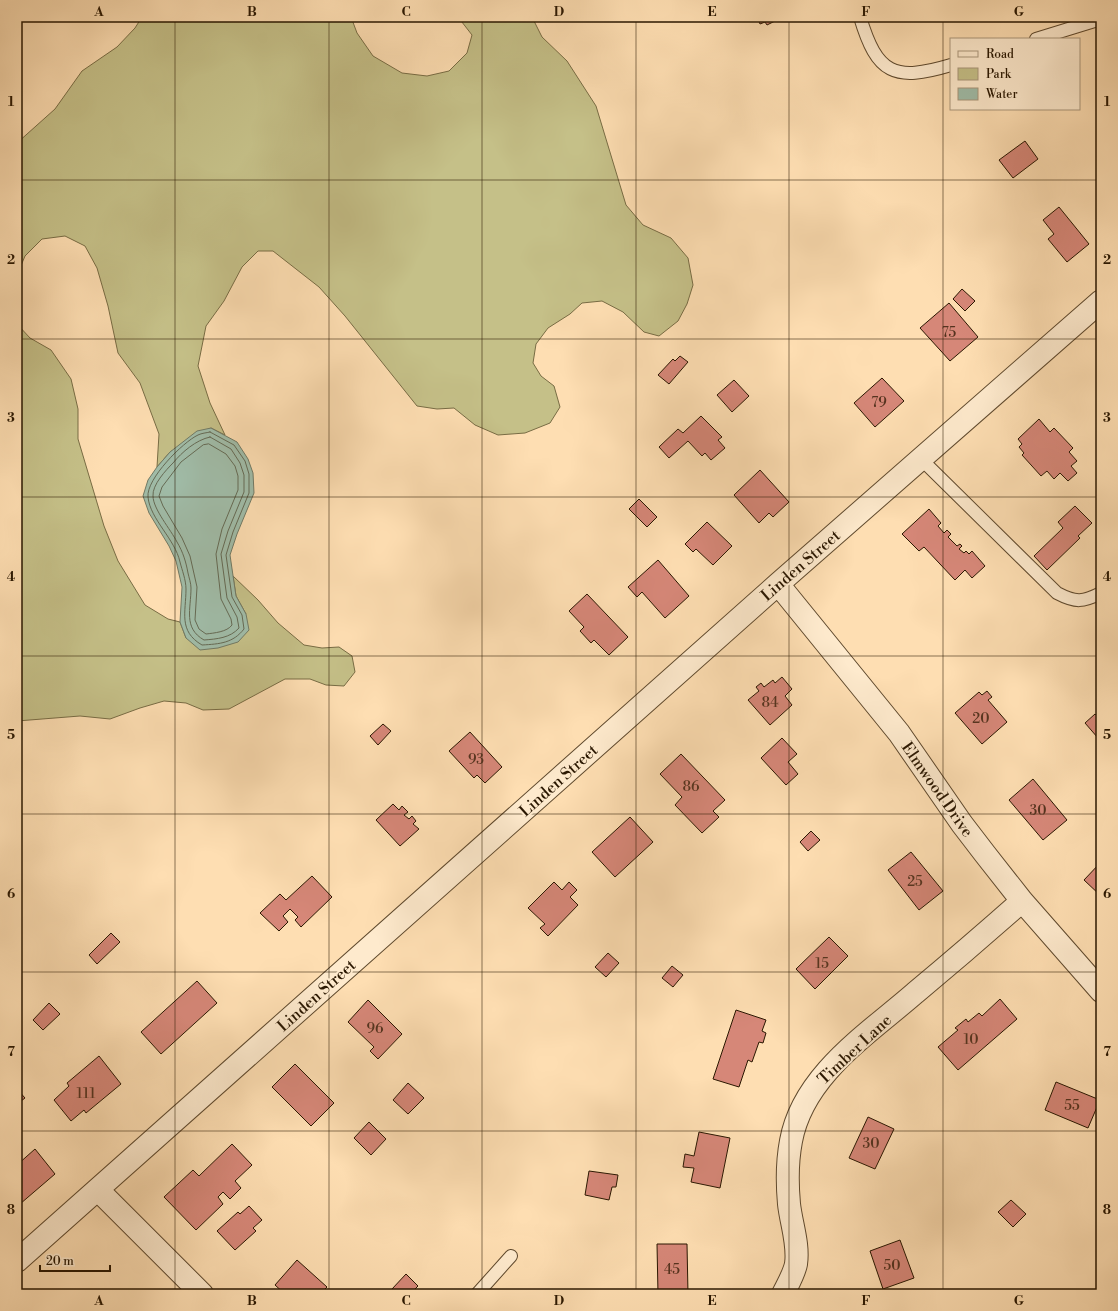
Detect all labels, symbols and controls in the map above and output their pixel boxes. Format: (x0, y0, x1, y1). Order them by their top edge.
text: A (93, 4, 104, 20)
text: B (247, 4, 257, 20)
text: C (401, 4, 411, 20)
text: D (554, 4, 564, 20)
text: E (707, 4, 717, 20)
text: F (861, 4, 871, 20)
text: G (1014, 4, 1025, 20)
legend (950, 38, 1080, 110)
text: Road (986, 47, 1014, 62)
text: Park (986, 67, 1012, 82)
text: Water (985, 87, 1018, 102)
text: 1 (8, 94, 15, 110)
text: 1 (1104, 94, 1111, 110)
text: 2 (7, 252, 15, 268)
text: 2 (1103, 252, 1111, 268)
house number: 75 (942, 324, 957, 342)
house number: 79 (871, 394, 887, 412)
text: 3 (7, 410, 15, 426)
text: 3 (1103, 410, 1111, 426)
street label: Linden Street (757, 526, 845, 606)
text: 4 (7, 569, 16, 585)
text: 4 (1103, 569, 1112, 585)
house number: 84 (761, 694, 779, 712)
house number: 20 (972, 710, 990, 728)
text: 5 (7, 727, 15, 743)
text: 5 (1103, 727, 1111, 743)
street label: Elmwood Drive (897, 738, 977, 841)
street label: Linden Street (515, 740, 602, 821)
house number: 93 (468, 751, 484, 769)
house number: 86 (682, 778, 700, 796)
house number: 30 (1029, 802, 1047, 820)
house number: 25 (907, 873, 923, 891)
text: 6 (7, 886, 15, 902)
text: 6 (1103, 886, 1111, 902)
street label: Linden Street (273, 955, 360, 1036)
house number: 15 (815, 955, 829, 973)
street label: Timber Lane (813, 1010, 896, 1089)
house number: 96 (367, 1020, 384, 1038)
house number: 10 (964, 1031, 978, 1049)
text: 7 (7, 1044, 15, 1060)
text: 7 (1103, 1044, 1111, 1060)
house number: 111 (77, 1085, 96, 1103)
house number: 55 (1064, 1097, 1080, 1115)
house number: 30 (862, 1135, 880, 1153)
text: 8 (7, 1202, 15, 1218)
text: 8 (1103, 1202, 1111, 1218)
scale bar (40, 1247, 110, 1273)
text: 20 m (46, 1254, 74, 1269)
house number: 50 (884, 1257, 901, 1275)
house number: 45 (664, 1261, 680, 1279)
text: A (93, 1293, 104, 1309)
text: B (247, 1293, 257, 1309)
text: C (401, 1293, 411, 1309)
text: D (554, 1293, 564, 1309)
text: E (707, 1293, 717, 1309)
text: F (861, 1293, 871, 1309)
text: G (1014, 1293, 1025, 1309)

